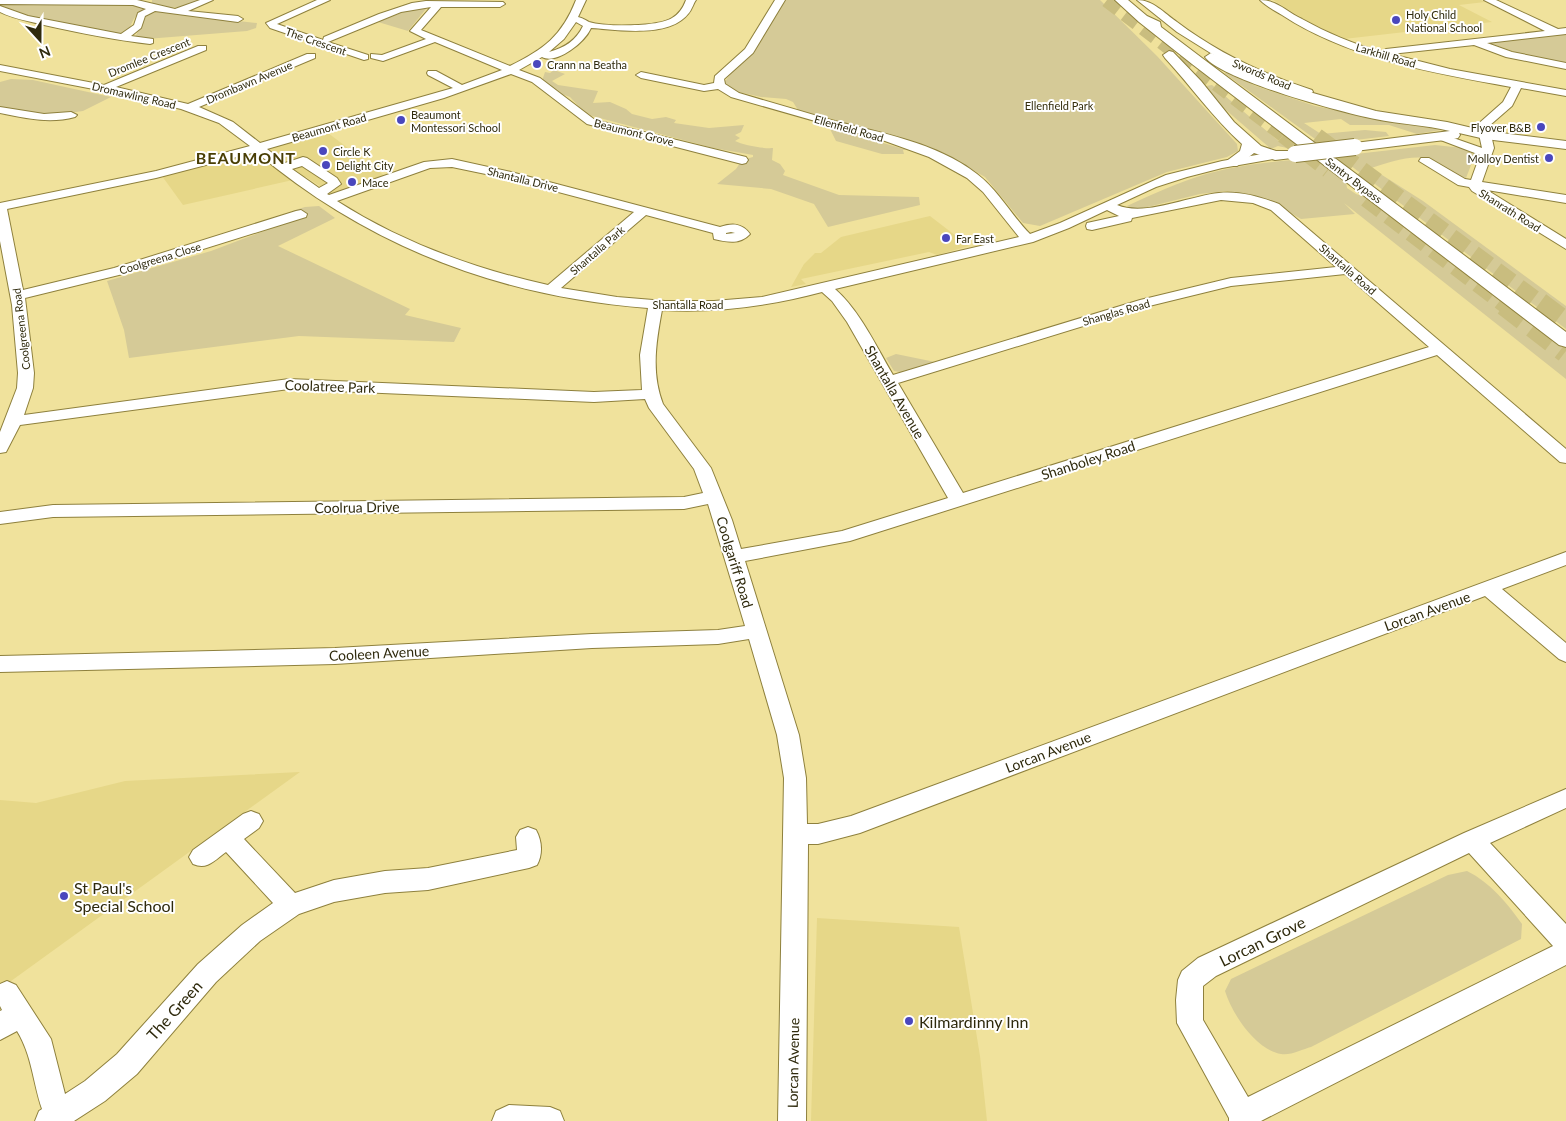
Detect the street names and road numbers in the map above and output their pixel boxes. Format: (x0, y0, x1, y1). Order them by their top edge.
street label: The Crescent (284, 24, 348, 58)
street label: Dromlee Crescent (106, 35, 192, 79)
street label: Larkhill Road (1354, 40, 1418, 70)
street label: Swords Road (1231, 56, 1293, 92)
street label: Drombawn Avenue (204, 58, 294, 106)
street label: Dromawling Road (91, 79, 177, 111)
street label: Beaumont Road (290, 110, 368, 144)
street label: Ellenfield Road (813, 112, 885, 144)
street label: Beaumont Grove (593, 116, 675, 148)
street label: Santry Bypass (1323, 155, 1385, 206)
street label: Shantalla Drive (486, 164, 560, 194)
street label: Shanrath Road (1477, 186, 1543, 234)
street label: Shantalla Park (567, 223, 627, 277)
street label: Coolgreena Close (118, 239, 203, 277)
street label: Shantalla Road (1317, 241, 1379, 297)
street label: Coolgreena Road (10, 287, 32, 371)
street label: Shanglas Road (1081, 296, 1151, 328)
street label: Shantalla Road (653, 298, 723, 311)
street label: Shantalla Avenue (861, 342, 929, 442)
street label: Coolatree Park (284, 376, 377, 396)
street label: Shanboley Road (1039, 437, 1137, 483)
street label: Coolrua Drive (314, 498, 400, 516)
street label: Coolgariff Road (713, 514, 757, 610)
street label: Lorcan Avenue (1382, 588, 1472, 634)
street label: Cooleen Avenue (328, 642, 430, 664)
street label: Lorcan Avenue (1003, 728, 1093, 776)
street label: Lorcan Grove (1216, 912, 1308, 970)
street label: The Green (142, 976, 206, 1044)
street label: Lorcan Avenue (784, 1018, 802, 1108)

